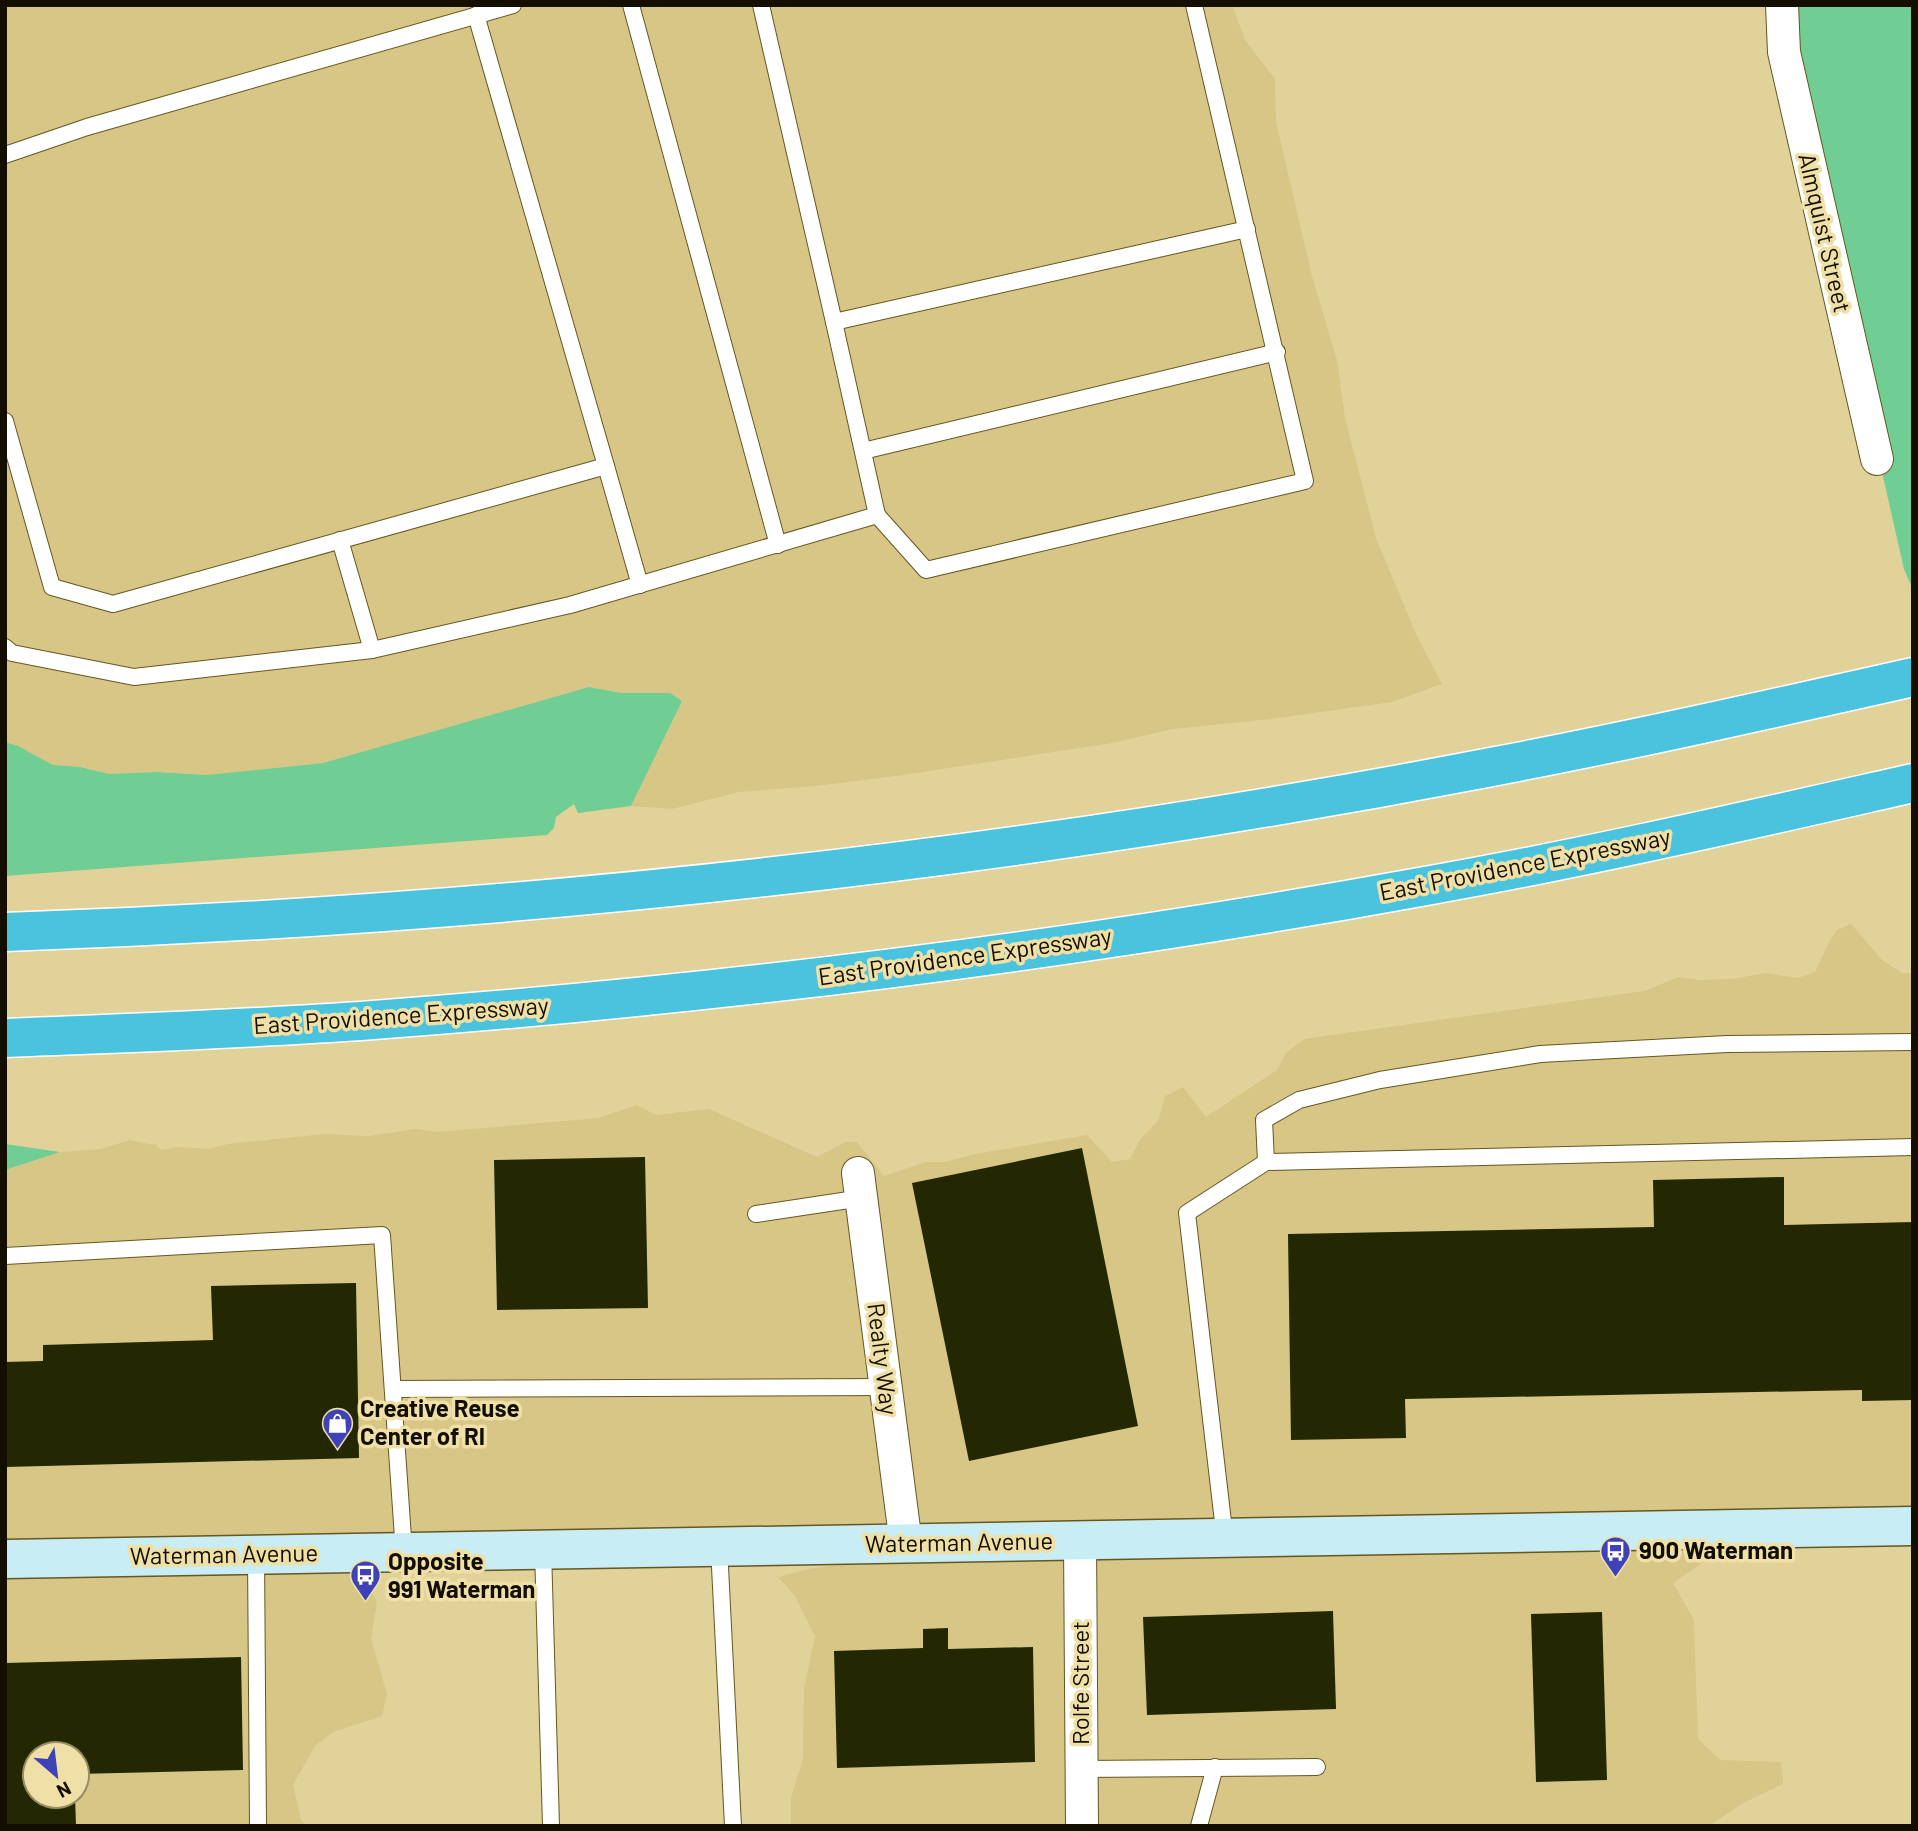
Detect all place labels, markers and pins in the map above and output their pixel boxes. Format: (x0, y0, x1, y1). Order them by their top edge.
place label: Creative Reuse Center of RI (360, 1393, 520, 1450)
shop icon: Creative Reuse Center of RI (320, 1406, 354, 1450)
bus stop icon: 900 Waterman (1599, 1534, 1633, 1578)
place label: 900 Waterman (1639, 1535, 1793, 1564)
place label: Opposite 991 Waterman (388, 1546, 535, 1603)
bus stop icon: Opposite 991 Waterman (348, 1559, 382, 1603)

